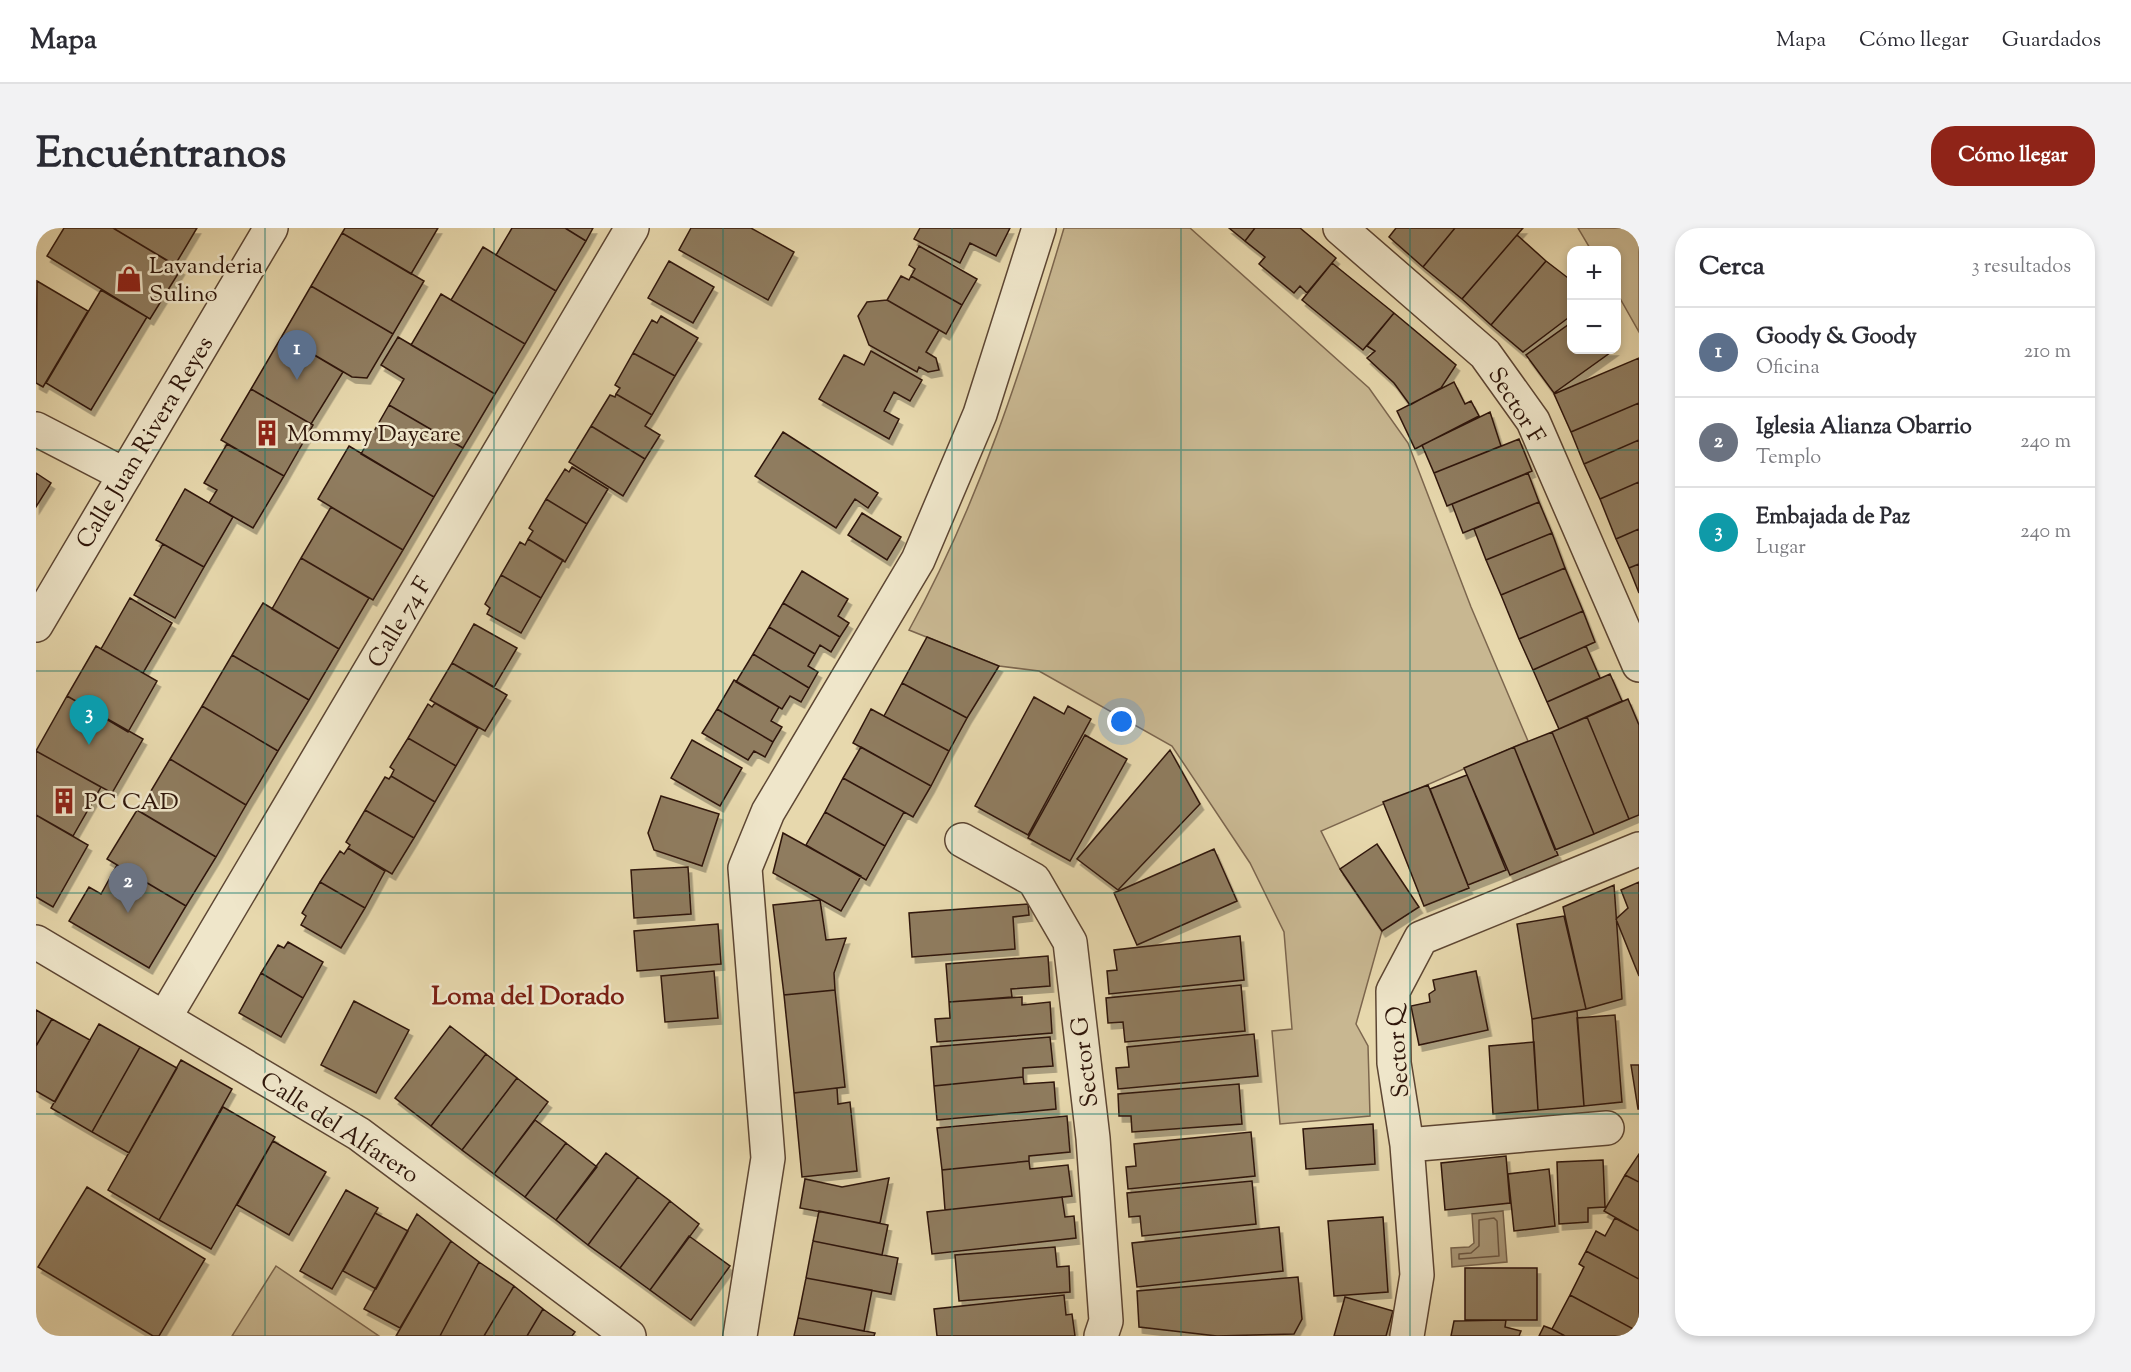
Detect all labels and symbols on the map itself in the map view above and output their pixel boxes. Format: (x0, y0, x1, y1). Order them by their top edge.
place label: Lavanderia Sulino (149, 250, 263, 312)
shop icon: Lavanderia Sulino (114, 264, 144, 294)
street label: Calle Juan Rivera Reyes (69, 330, 223, 556)
pin: 1 (278, 330, 316, 380)
street label: Sector F (1478, 361, 1552, 451)
building icon: Mommy Daycare (252, 418, 282, 448)
place label: Mommy Daycare (287, 418, 461, 452)
street label: Calle 74 F (360, 571, 441, 675)
pin: 3 (70, 696, 108, 745)
your location (1107, 707, 1136, 736)
building icon: PC CAD (49, 786, 79, 816)
place label: PC CAD (84, 786, 179, 820)
pin: 2 (108, 864, 148, 913)
district label: Loma del Dorado (432, 979, 624, 1016)
street label: Sector Q (1379, 1002, 1419, 1099)
street label: Sector G (1064, 1014, 1108, 1109)
street label: Calle del Alfarero (253, 1065, 425, 1193)

